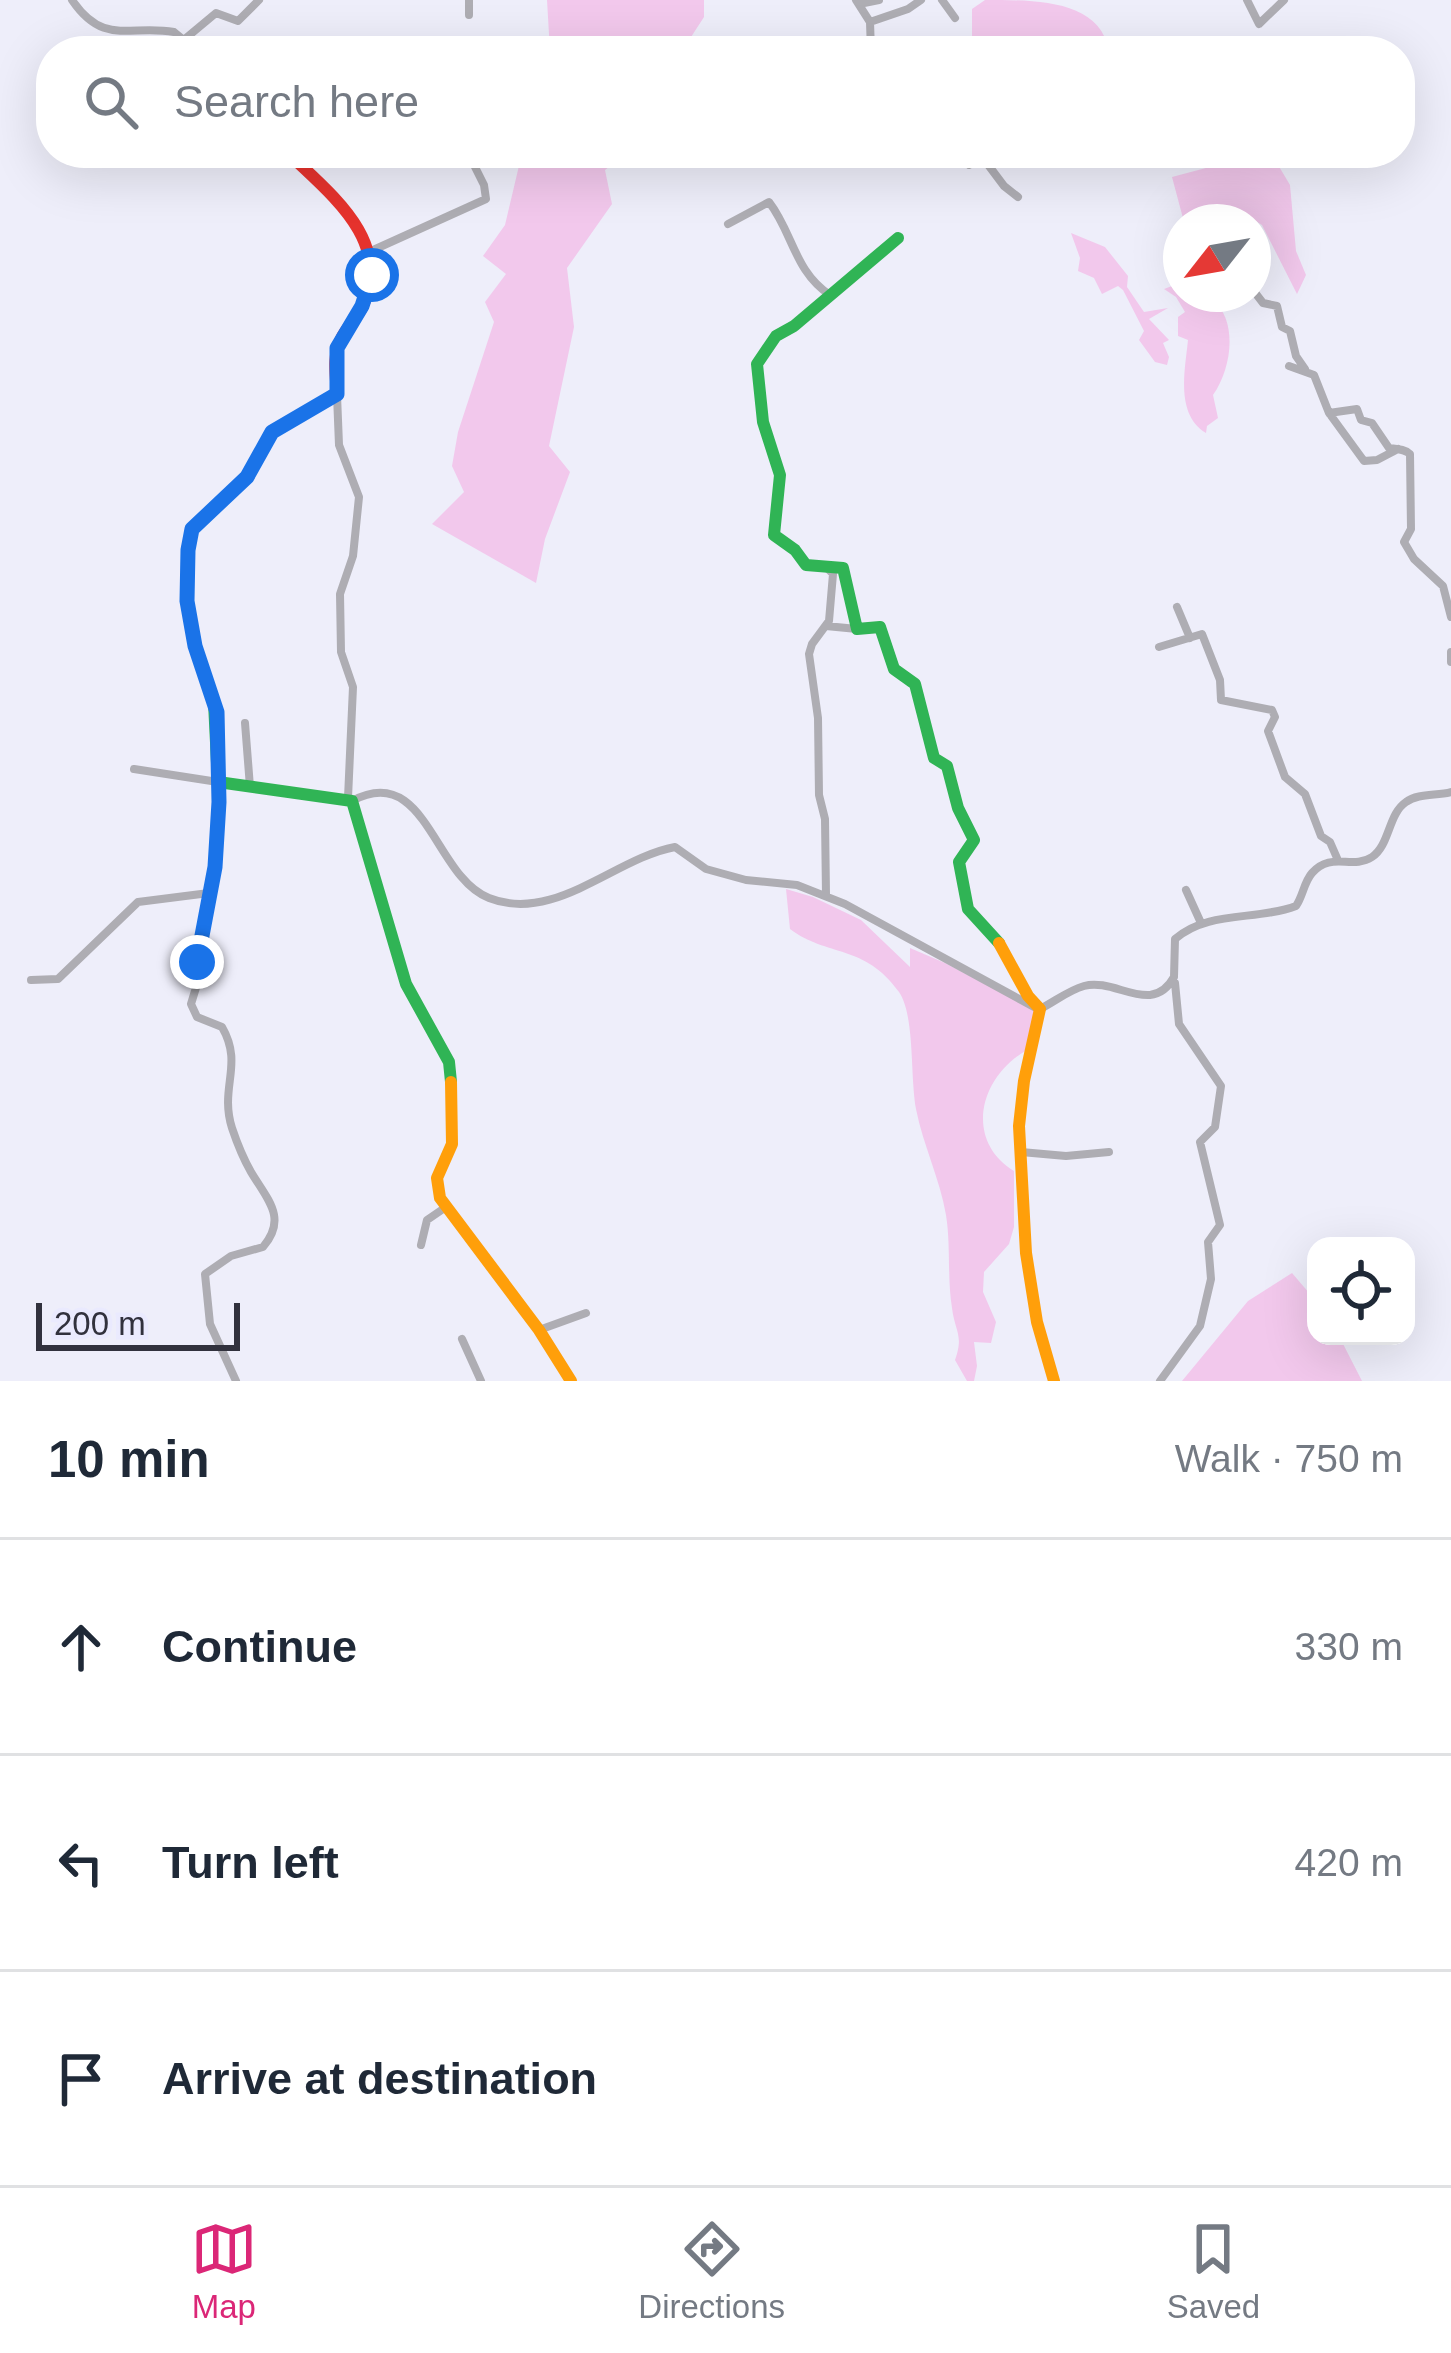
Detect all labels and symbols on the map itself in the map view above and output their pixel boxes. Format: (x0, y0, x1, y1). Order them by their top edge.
north arrow (1163, 204, 1271, 312)
route start (345, 248, 399, 302)
route end (170, 935, 224, 989)
scale bar (36, 1297, 240, 1350)

